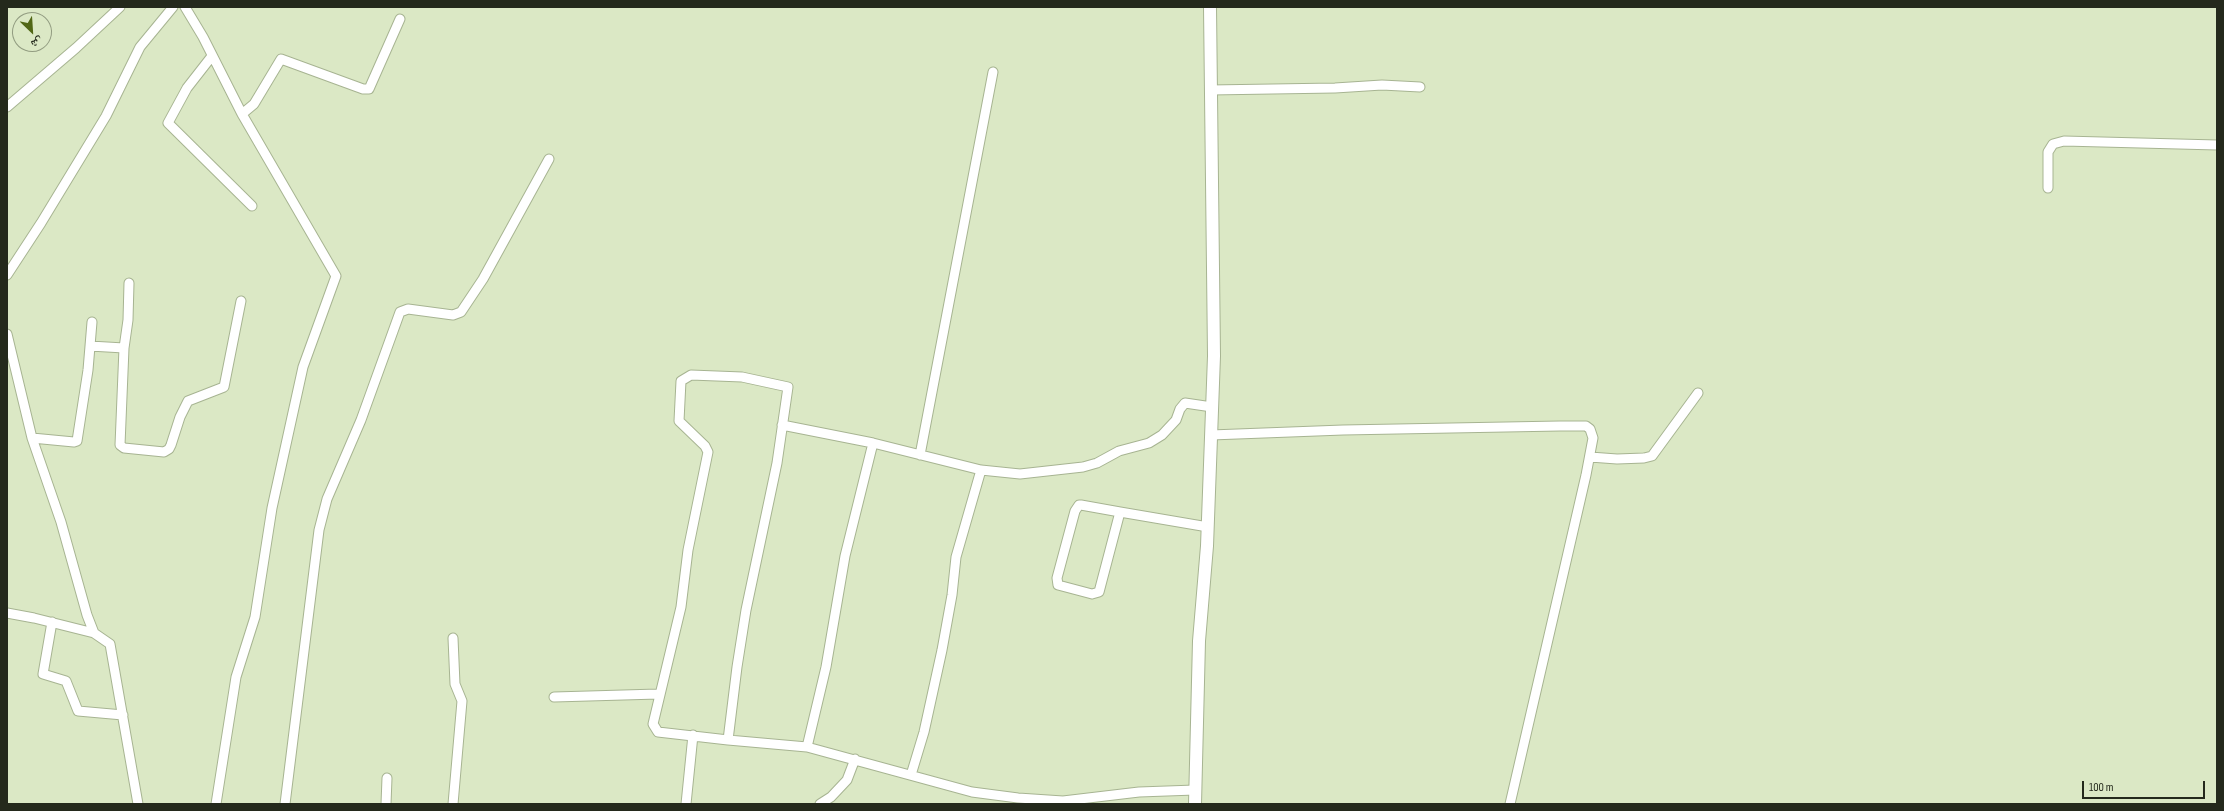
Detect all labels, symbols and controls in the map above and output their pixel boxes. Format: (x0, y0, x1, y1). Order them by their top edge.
north arrow (12, 12, 52, 52)
text: ش (29, 34, 45, 51)
scale bar (2084, 773, 2207, 799)
text: 100 m (2089, 780, 2114, 795)

